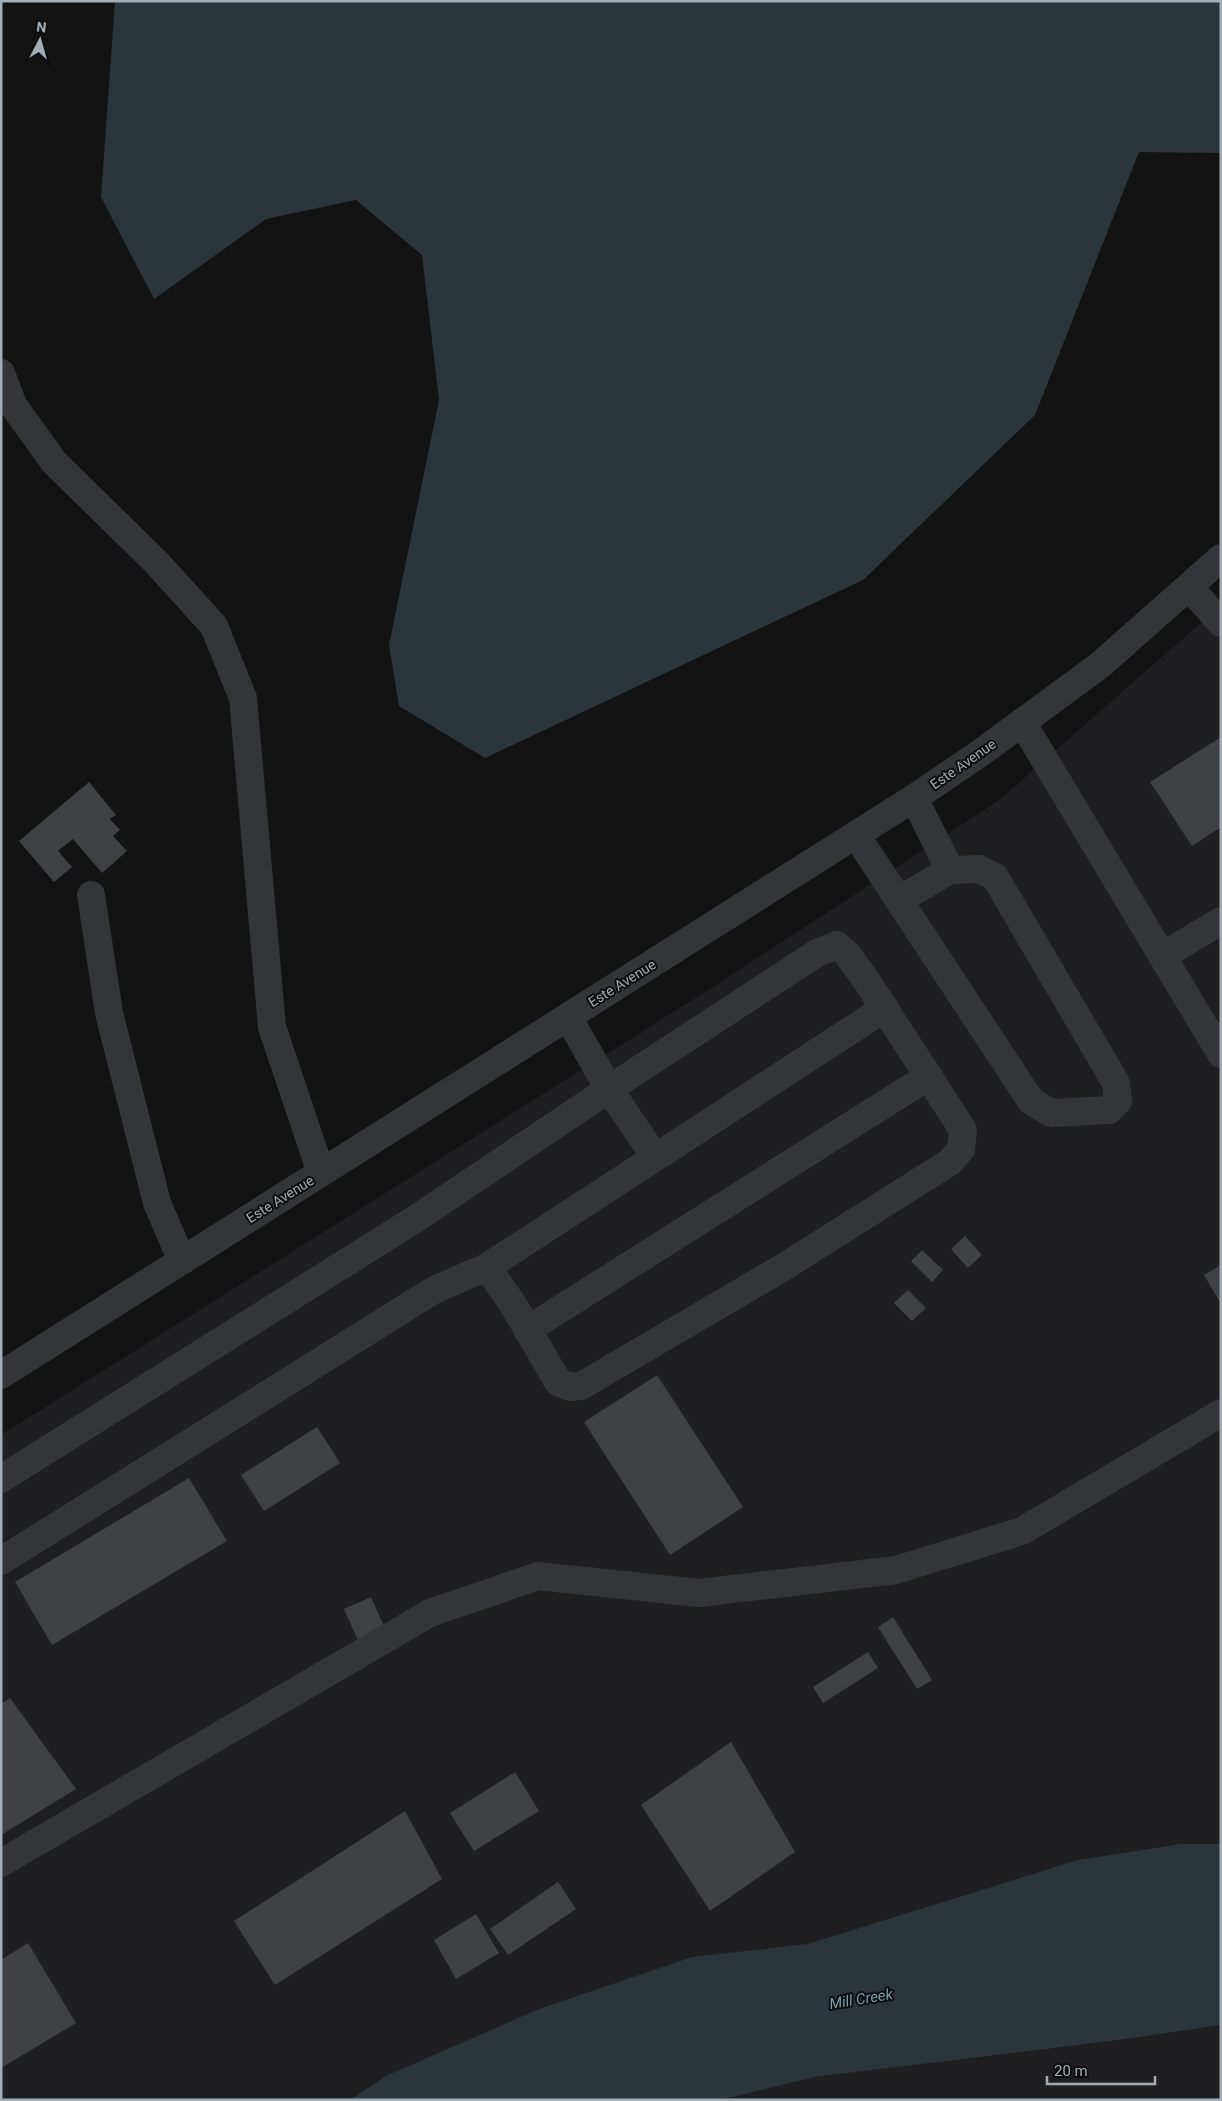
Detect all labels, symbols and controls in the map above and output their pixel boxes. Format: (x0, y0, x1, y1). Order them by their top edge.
north arrow (15, 15, 65, 65)
text: N (36, 19, 47, 36)
street label: Este Avenue (927, 736, 999, 792)
street label: Este Avenue (585, 956, 659, 1010)
street label: Este Avenue (243, 1172, 317, 1226)
water label: Mill Creek (828, 1985, 895, 2013)
scale bar (1047, 2054, 1154, 2086)
text: 20 m (1054, 2062, 1088, 2080)

